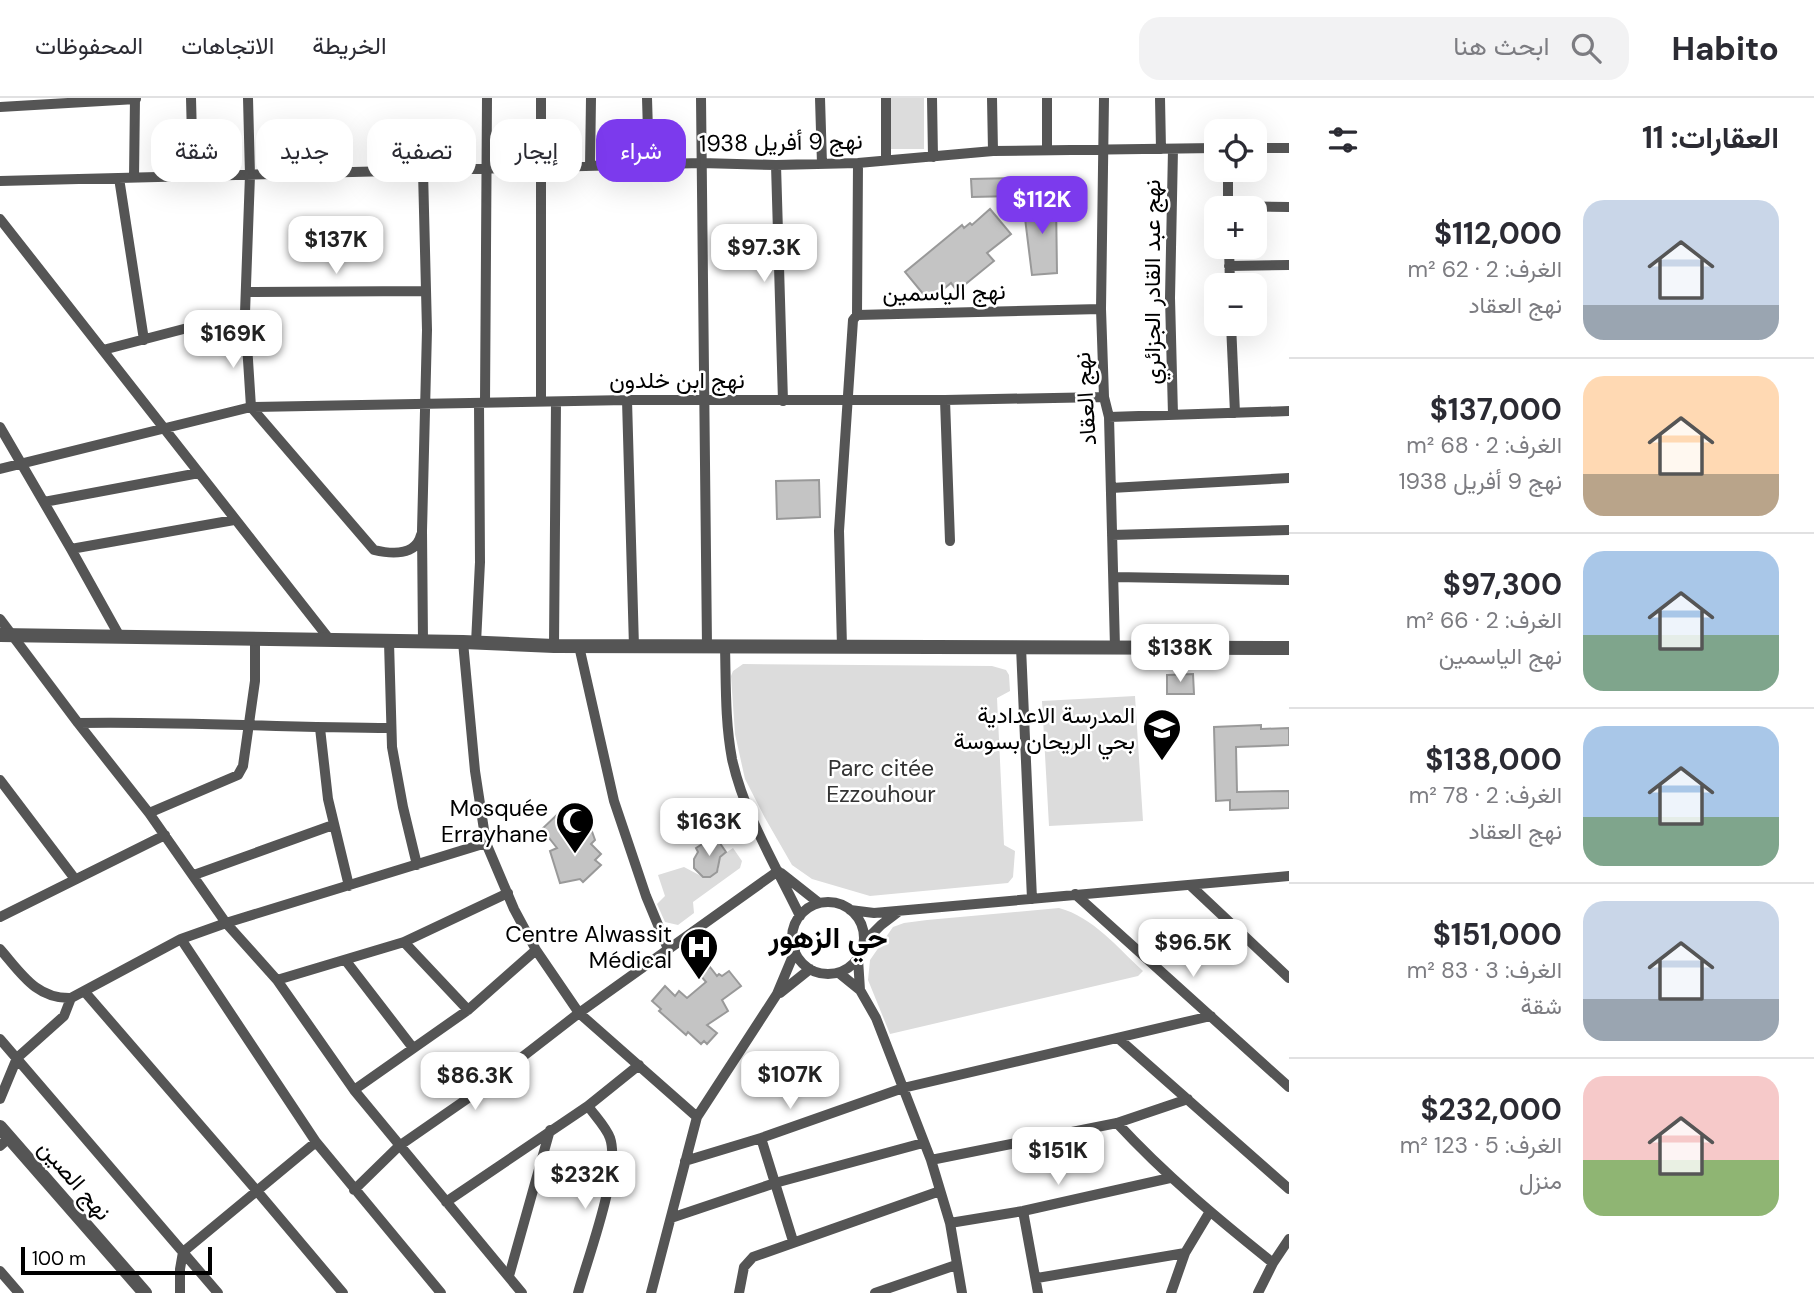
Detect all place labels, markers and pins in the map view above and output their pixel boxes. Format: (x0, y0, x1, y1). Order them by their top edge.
pin: $112K (993, 176, 1091, 236)
pin: $137K (287, 216, 385, 276)
pin: $97.3K (707, 225, 821, 284)
pin: $169K (184, 310, 282, 370)
pin: $138K (1131, 624, 1229, 684)
place label: المدرسة الاعدادية بحي الريحان بسوسة (954, 700, 1135, 760)
school or university icon: المدرسة الاعدادية بحي الريحان بسوسة (1141, 707, 1183, 762)
place label: Mosquée Errayhane (441, 793, 548, 849)
pin: $163K (660, 798, 758, 858)
mosque icon: Mosquée Errayhane (554, 800, 596, 855)
place label: Centre Alwassit Médical (505, 919, 672, 975)
pin: $96.5K (1136, 920, 1250, 979)
hospital icon: Centre Alwassit Médical (678, 926, 720, 981)
pin: $86.3K (418, 1052, 532, 1112)
pin: $107K (741, 1052, 839, 1111)
pin: $151K (1009, 1128, 1107, 1187)
pin: $232K (536, 1152, 634, 1211)

